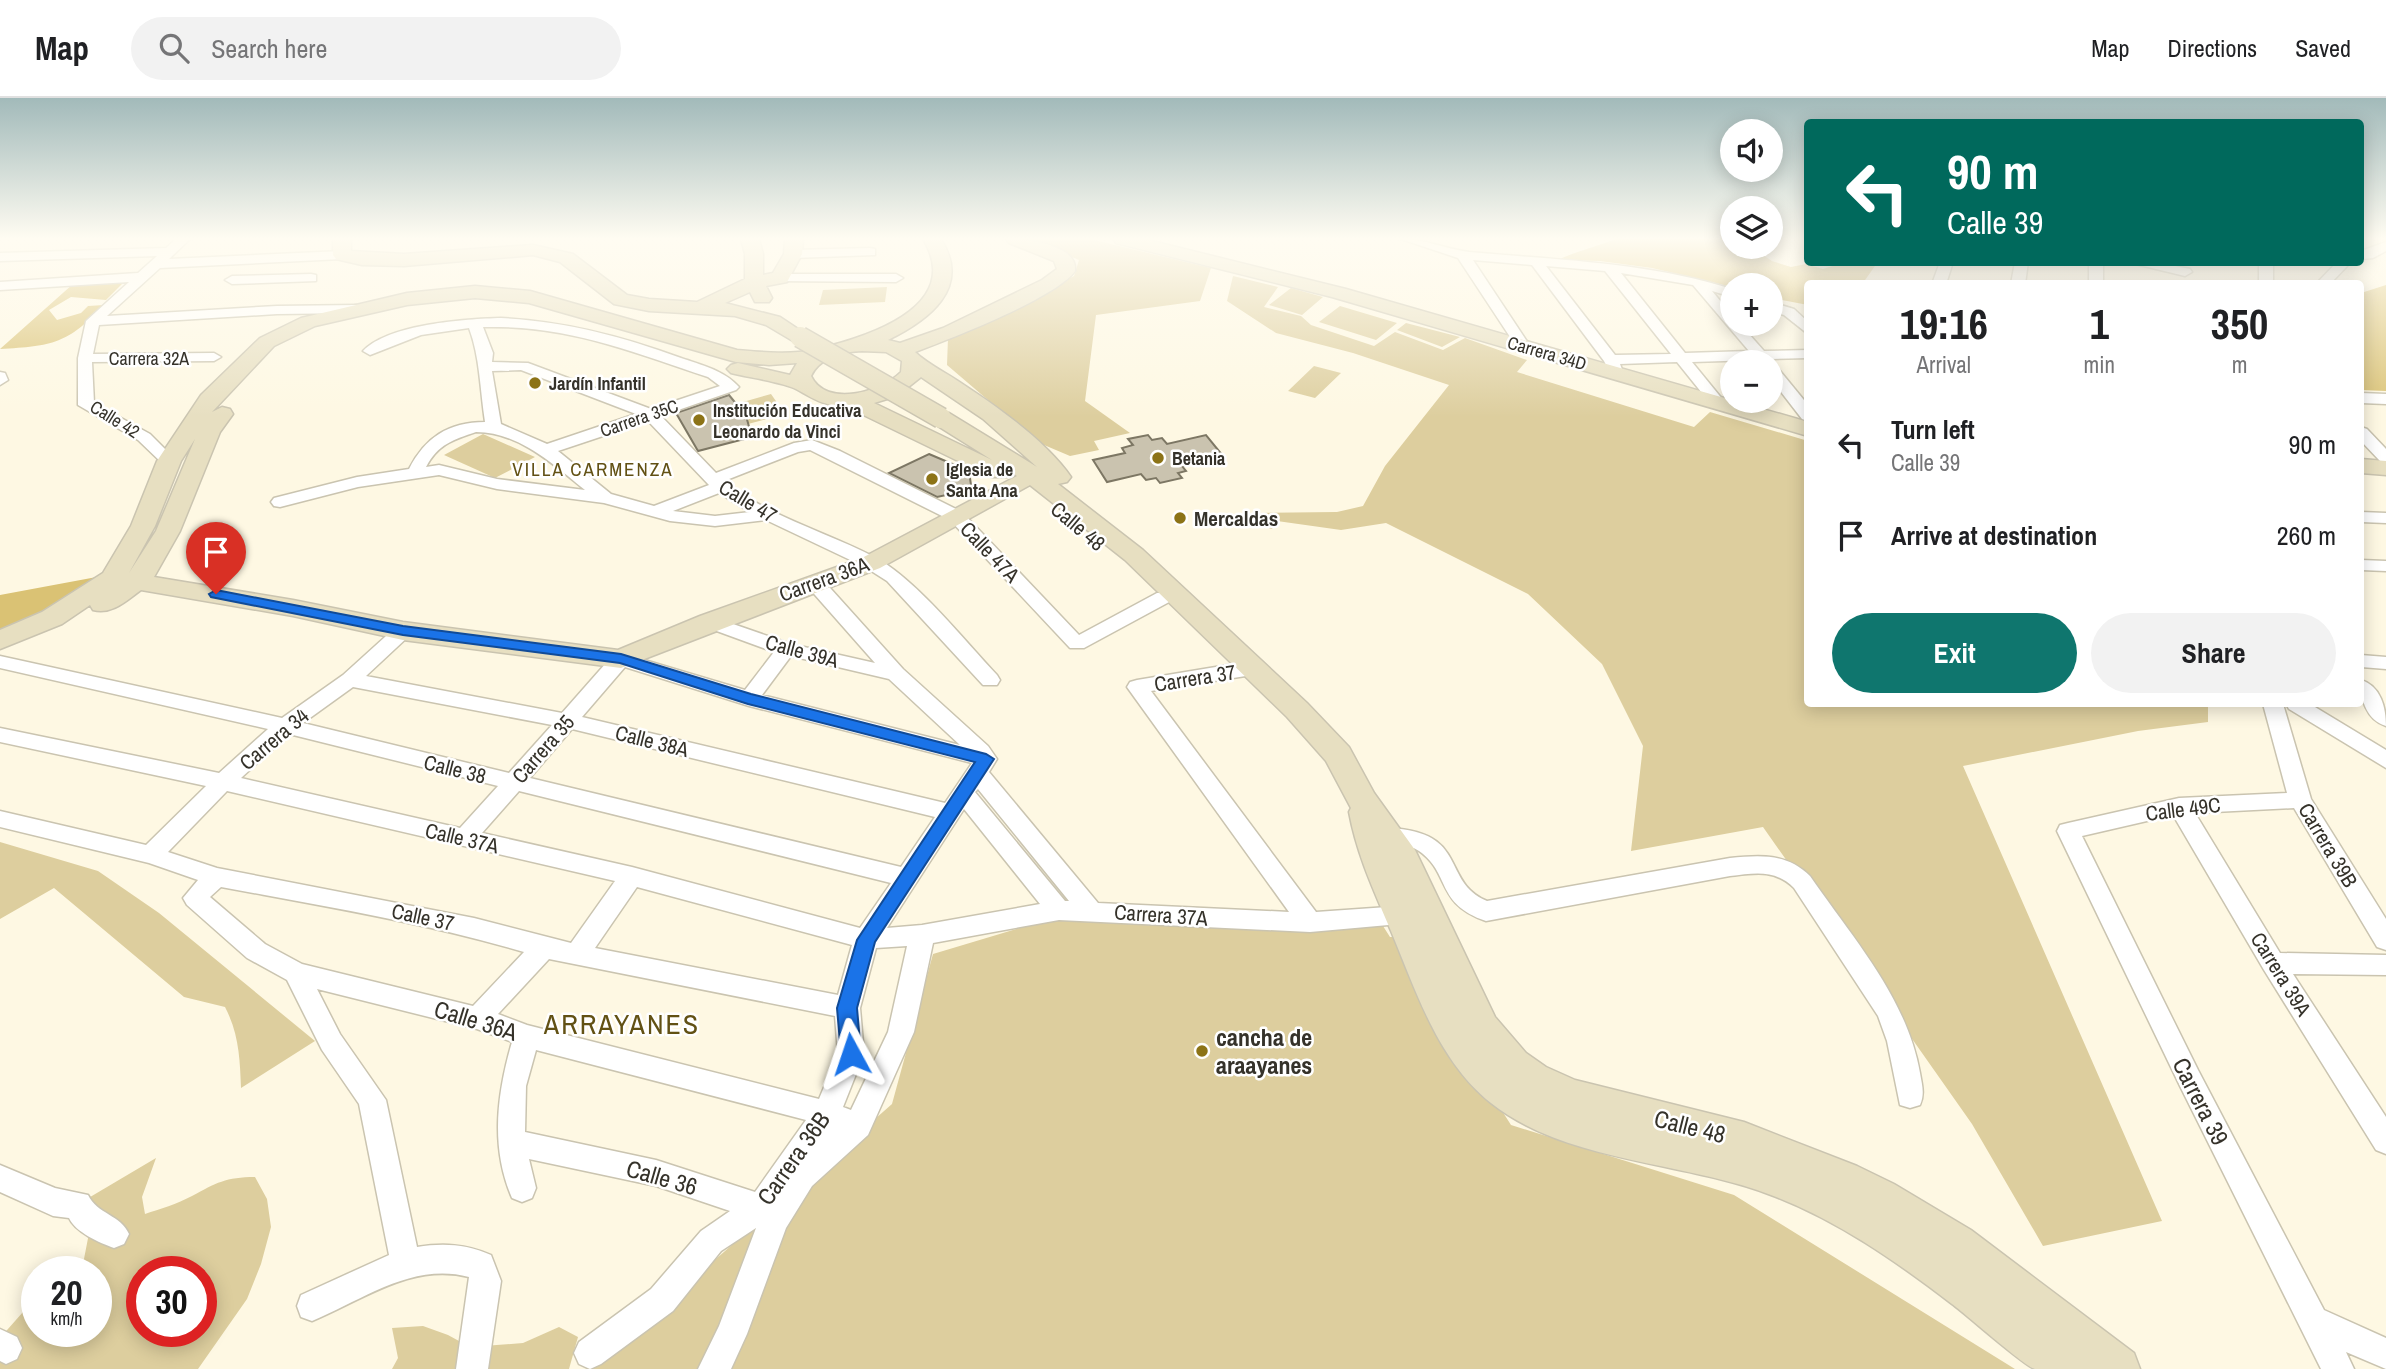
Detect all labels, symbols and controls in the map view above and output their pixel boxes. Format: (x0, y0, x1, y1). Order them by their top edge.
search box (131, 17, 621, 80)
text: Map (35, 26, 89, 70)
icon: search (155, 29, 193, 67)
text: Search here (211, 31, 327, 66)
text: Map (2091, 32, 2129, 64)
text: Directions (2167, 32, 2257, 64)
text: Saved (2295, 32, 2351, 64)
map controls (1720, 119, 1783, 413)
button: sound (1720, 119, 1783, 182)
text: 90 m (1947, 138, 2039, 204)
icon: left (1832, 147, 1923, 238)
button: layers (1720, 196, 1783, 259)
text: Calle 39 (1947, 201, 2043, 244)
button: + (1720, 273, 1783, 336)
text: 19:16 (1900, 296, 1988, 352)
text: 1 (2090, 296, 2109, 352)
text: 350 (2211, 296, 2268, 352)
street label: Carrera 34D (1505, 330, 1589, 376)
street label: Carrera 32A (109, 346, 189, 371)
text: Arrival (1917, 349, 1971, 380)
text: min (2084, 349, 2115, 380)
text: m (2232, 349, 2247, 380)
button: − (1720, 350, 1783, 413)
place label: Jardín Infantil (549, 371, 646, 396)
marker: Jardín Infantil (527, 375, 543, 391)
street label: Carrera 35C (597, 393, 681, 443)
street label: Calle 42 (85, 394, 145, 444)
place label: Institución Educativa Leonardo da Vinci (713, 398, 862, 444)
marker: Institución Educativa Leonardo da Vinci (691, 412, 707, 428)
text: Turn left (1891, 412, 1975, 447)
icon: left (1832, 426, 1870, 464)
text: 90 m (2289, 427, 2336, 462)
place label: Betania (1172, 446, 1226, 471)
text: Calle 39 (1891, 447, 1960, 478)
marker: Betania (1150, 450, 1166, 466)
district label: VILLA CARMENZA (512, 456, 674, 482)
place label: Iglesia de Santa Ana (946, 457, 1018, 503)
marker: Iglesia de Santa Ana (924, 471, 940, 487)
street label: Calle 47 (713, 472, 783, 530)
street label: Calle 48 (1044, 495, 1112, 557)
place label: Mercaldas (1194, 504, 1278, 533)
marker: Mercaldas (1172, 510, 1188, 526)
street label: Calle 47A (954, 515, 1027, 589)
icon: arrive (1832, 517, 1870, 555)
text: Arrive at destination (1891, 518, 2097, 553)
text: 260 m (2277, 518, 2336, 553)
pin (186, 522, 246, 594)
icon: arrive (197, 533, 235, 571)
street label: Carrera 36A (775, 549, 874, 609)
button: Exit (1832, 613, 2077, 693)
button: Share (2091, 613, 2336, 693)
street label: Calle 39A (762, 627, 842, 675)
street label: Carrera 37 (1152, 657, 1238, 699)
street label: Carrera 34 (233, 701, 315, 777)
street label: Carrera 35 (505, 708, 581, 790)
street label: Calle 38A (612, 718, 692, 764)
street label: Calle 38 (421, 747, 489, 791)
street label: Calle 49C (2144, 790, 2222, 828)
street label: Carrera 39B (2291, 797, 2365, 893)
street label: Calle 37A (422, 815, 502, 861)
street label: Calle 37 (389, 896, 457, 938)
street label: Carrera 37A (1113, 897, 1209, 933)
street label: Carrera 39A (2244, 927, 2318, 1022)
street label: Calle 36A (431, 992, 522, 1048)
district label: ARRAYANES (543, 1005, 700, 1043)
position arrow (814, 1017, 888, 1091)
place label: cancha de araayanes (1216, 1021, 1312, 1081)
marker: cancha de araayanes (1194, 1043, 1210, 1059)
street label: Carrera 39 (2165, 1052, 2237, 1150)
street label: Calle 48 (1651, 1102, 1729, 1150)
street label: Carrera 36B (749, 1105, 837, 1211)
street label: Calle 36 (623, 1152, 701, 1202)
speed limit sign: 30 (126, 1256, 217, 1347)
text: 20 (51, 1269, 82, 1316)
text: km/h (51, 1306, 83, 1331)

